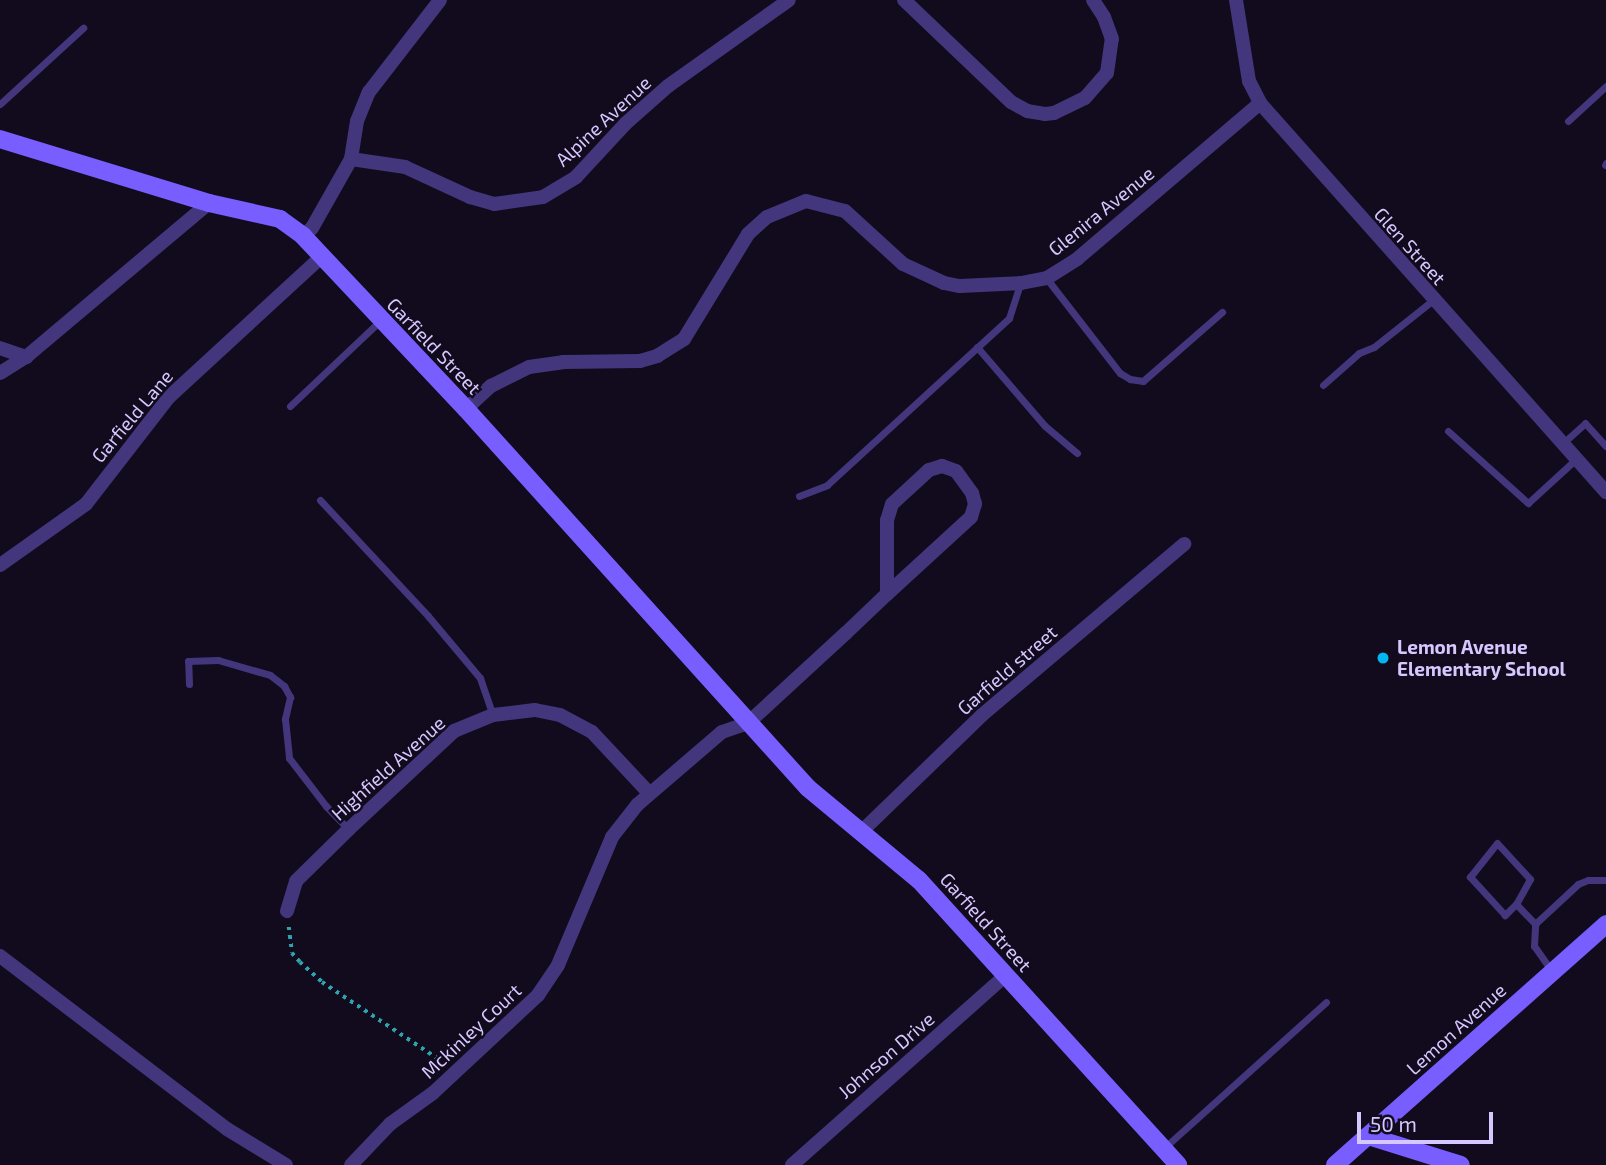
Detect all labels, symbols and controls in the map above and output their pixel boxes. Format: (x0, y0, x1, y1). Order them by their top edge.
street label: Alpine Avenue (550, 71, 656, 171)
street label: Glenira Avenue (1044, 161, 1158, 261)
street label: Glen Street (1369, 203, 1451, 289)
street label: Garfield Street (382, 293, 486, 399)
street label: Garfield Lane (87, 365, 177, 467)
street label: Garfield street (953, 621, 1061, 719)
place label: Lemon Avenue Elementary School (1397, 636, 1566, 680)
marker: Lemon Avenue Elementary School (1375, 650, 1391, 666)
street label: Highfield Avenue (326, 711, 450, 825)
street label: Garfield Street (936, 868, 1036, 976)
street label: Lemon Avenue (1401, 978, 1511, 1080)
street label: Mckinley Court (416, 979, 526, 1083)
street label: Johnson Drive (833, 1007, 939, 1103)
scale bar (1361, 1098, 1498, 1142)
text: 50 m (1370, 1111, 1417, 1136)

